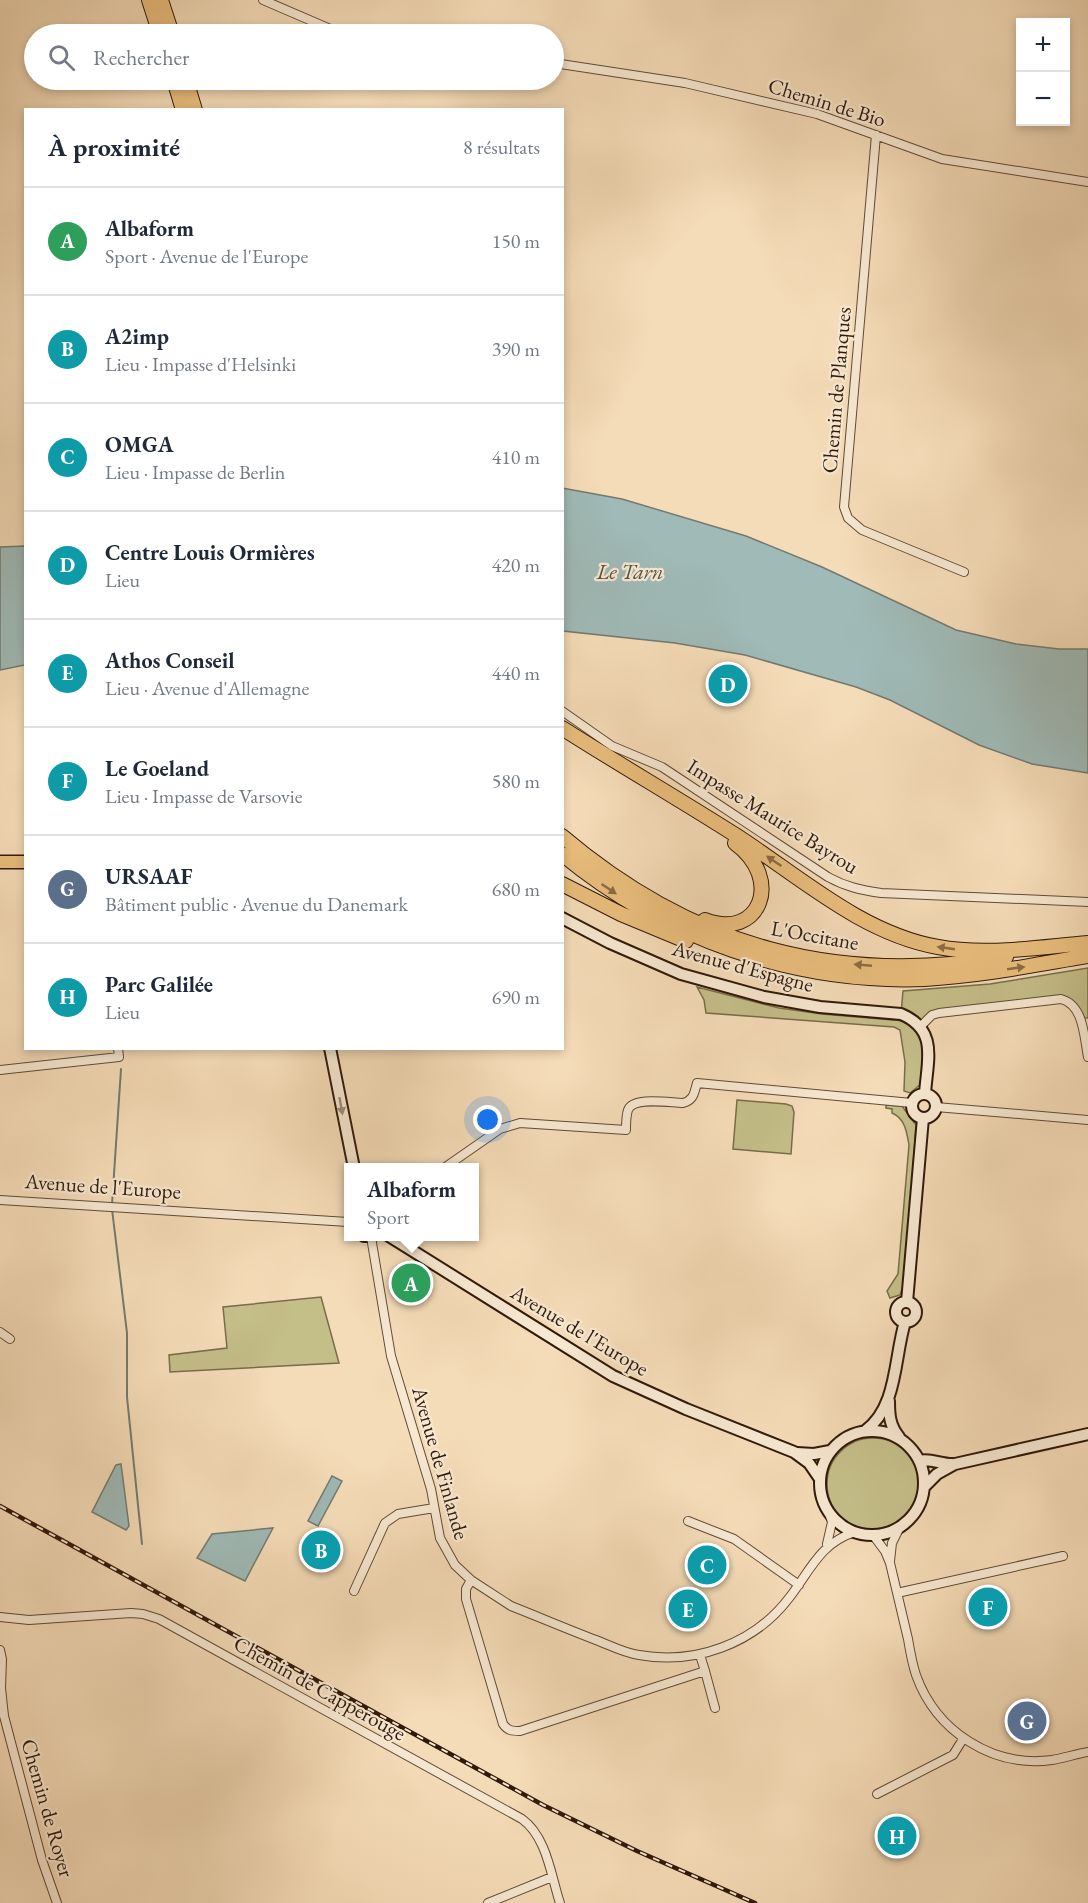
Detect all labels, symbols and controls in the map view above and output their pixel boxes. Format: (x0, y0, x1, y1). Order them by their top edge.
map controls (1016, 18, 1070, 126)
button: + (1016, 18, 1070, 72)
search box (24, 24, 564, 90)
icon: search (45, 41, 78, 74)
text: Rechercher (93, 43, 189, 72)
street label: Chemin de Bio (765, 71, 889, 133)
button: − (1016, 72, 1070, 126)
text: À proximité (48, 130, 180, 164)
text: 8 résultats (463, 134, 540, 160)
text: Albaform (105, 214, 194, 243)
text: A (60, 228, 75, 254)
text: 150 m (492, 228, 540, 254)
text: Sport · Avenue de l'Europe (105, 243, 308, 269)
street label: Chemin de Planques (815, 306, 857, 474)
text: A2imp (105, 322, 169, 351)
text: B (61, 336, 74, 362)
text: 390 m (492, 336, 540, 362)
text: Lieu · Impasse d'Helsinki (105, 351, 296, 377)
text: OMGA (105, 430, 174, 459)
text: C (60, 444, 75, 470)
text: 410 m (492, 444, 540, 470)
text: Lieu · Impasse de Berlin (105, 459, 285, 485)
text: Centre Louis Ormières (105, 538, 315, 567)
text: D (60, 552, 75, 578)
text: 420 m (492, 552, 540, 578)
water label: Le Tarn (596, 557, 663, 586)
text: Lieu (105, 567, 140, 593)
text: Athos Conseil (105, 646, 235, 675)
text: E (62, 660, 73, 686)
text: 440 m (492, 660, 540, 686)
pin: D (708, 662, 748, 706)
text: Lieu · Avenue d'Allemagne (105, 675, 309, 701)
street label: Impasse Maurice Bayrou (682, 752, 864, 880)
text: Le Goeland (105, 754, 209, 783)
text: F (62, 768, 73, 794)
text: 580 m (492, 768, 540, 794)
text: Lieu · Impasse de Varsovie (105, 783, 303, 809)
one-way arrow (766, 855, 782, 866)
text: URSAAF (105, 862, 192, 891)
text: G (60, 876, 75, 902)
text: 680 m (492, 876, 540, 902)
one-way arrow (601, 883, 617, 895)
text: Bâtiment public · Avenue du Danemark (105, 891, 408, 917)
street label: L'Occitane (769, 914, 861, 956)
street label: Avenue d'Espagne (668, 934, 817, 998)
one-way arrow (936, 944, 955, 953)
one-way arrow (854, 960, 873, 970)
one-way arrow (1007, 964, 1026, 973)
text: Parc Galilée (105, 970, 213, 999)
text: H (59, 984, 76, 1010)
text: 690 m (492, 984, 540, 1010)
text: Lieu (105, 999, 140, 1025)
one-way arrow (337, 1097, 346, 1116)
your location (473, 1105, 502, 1134)
popup (344, 1163, 479, 1241)
street label: Avenue de l'Europe (23, 1167, 182, 1205)
text: Albaform (367, 1175, 456, 1204)
text: Sport (367, 1204, 410, 1230)
pin: A (392, 1260, 430, 1306)
street label: Avenue de l'Europe (505, 1278, 654, 1382)
street label: Avenue de Finlande (406, 1382, 476, 1543)
pin: B (302, 1528, 340, 1572)
pin: C (688, 1542, 726, 1588)
pin: F (968, 1584, 1008, 1630)
pin: E (668, 1586, 708, 1632)
street label: Chemin de Capperouge (229, 1629, 411, 1747)
pin: G (1008, 1698, 1046, 1744)
street label: Chemin de Royer (15, 1736, 81, 1880)
pin: H (878, 1814, 916, 1858)

